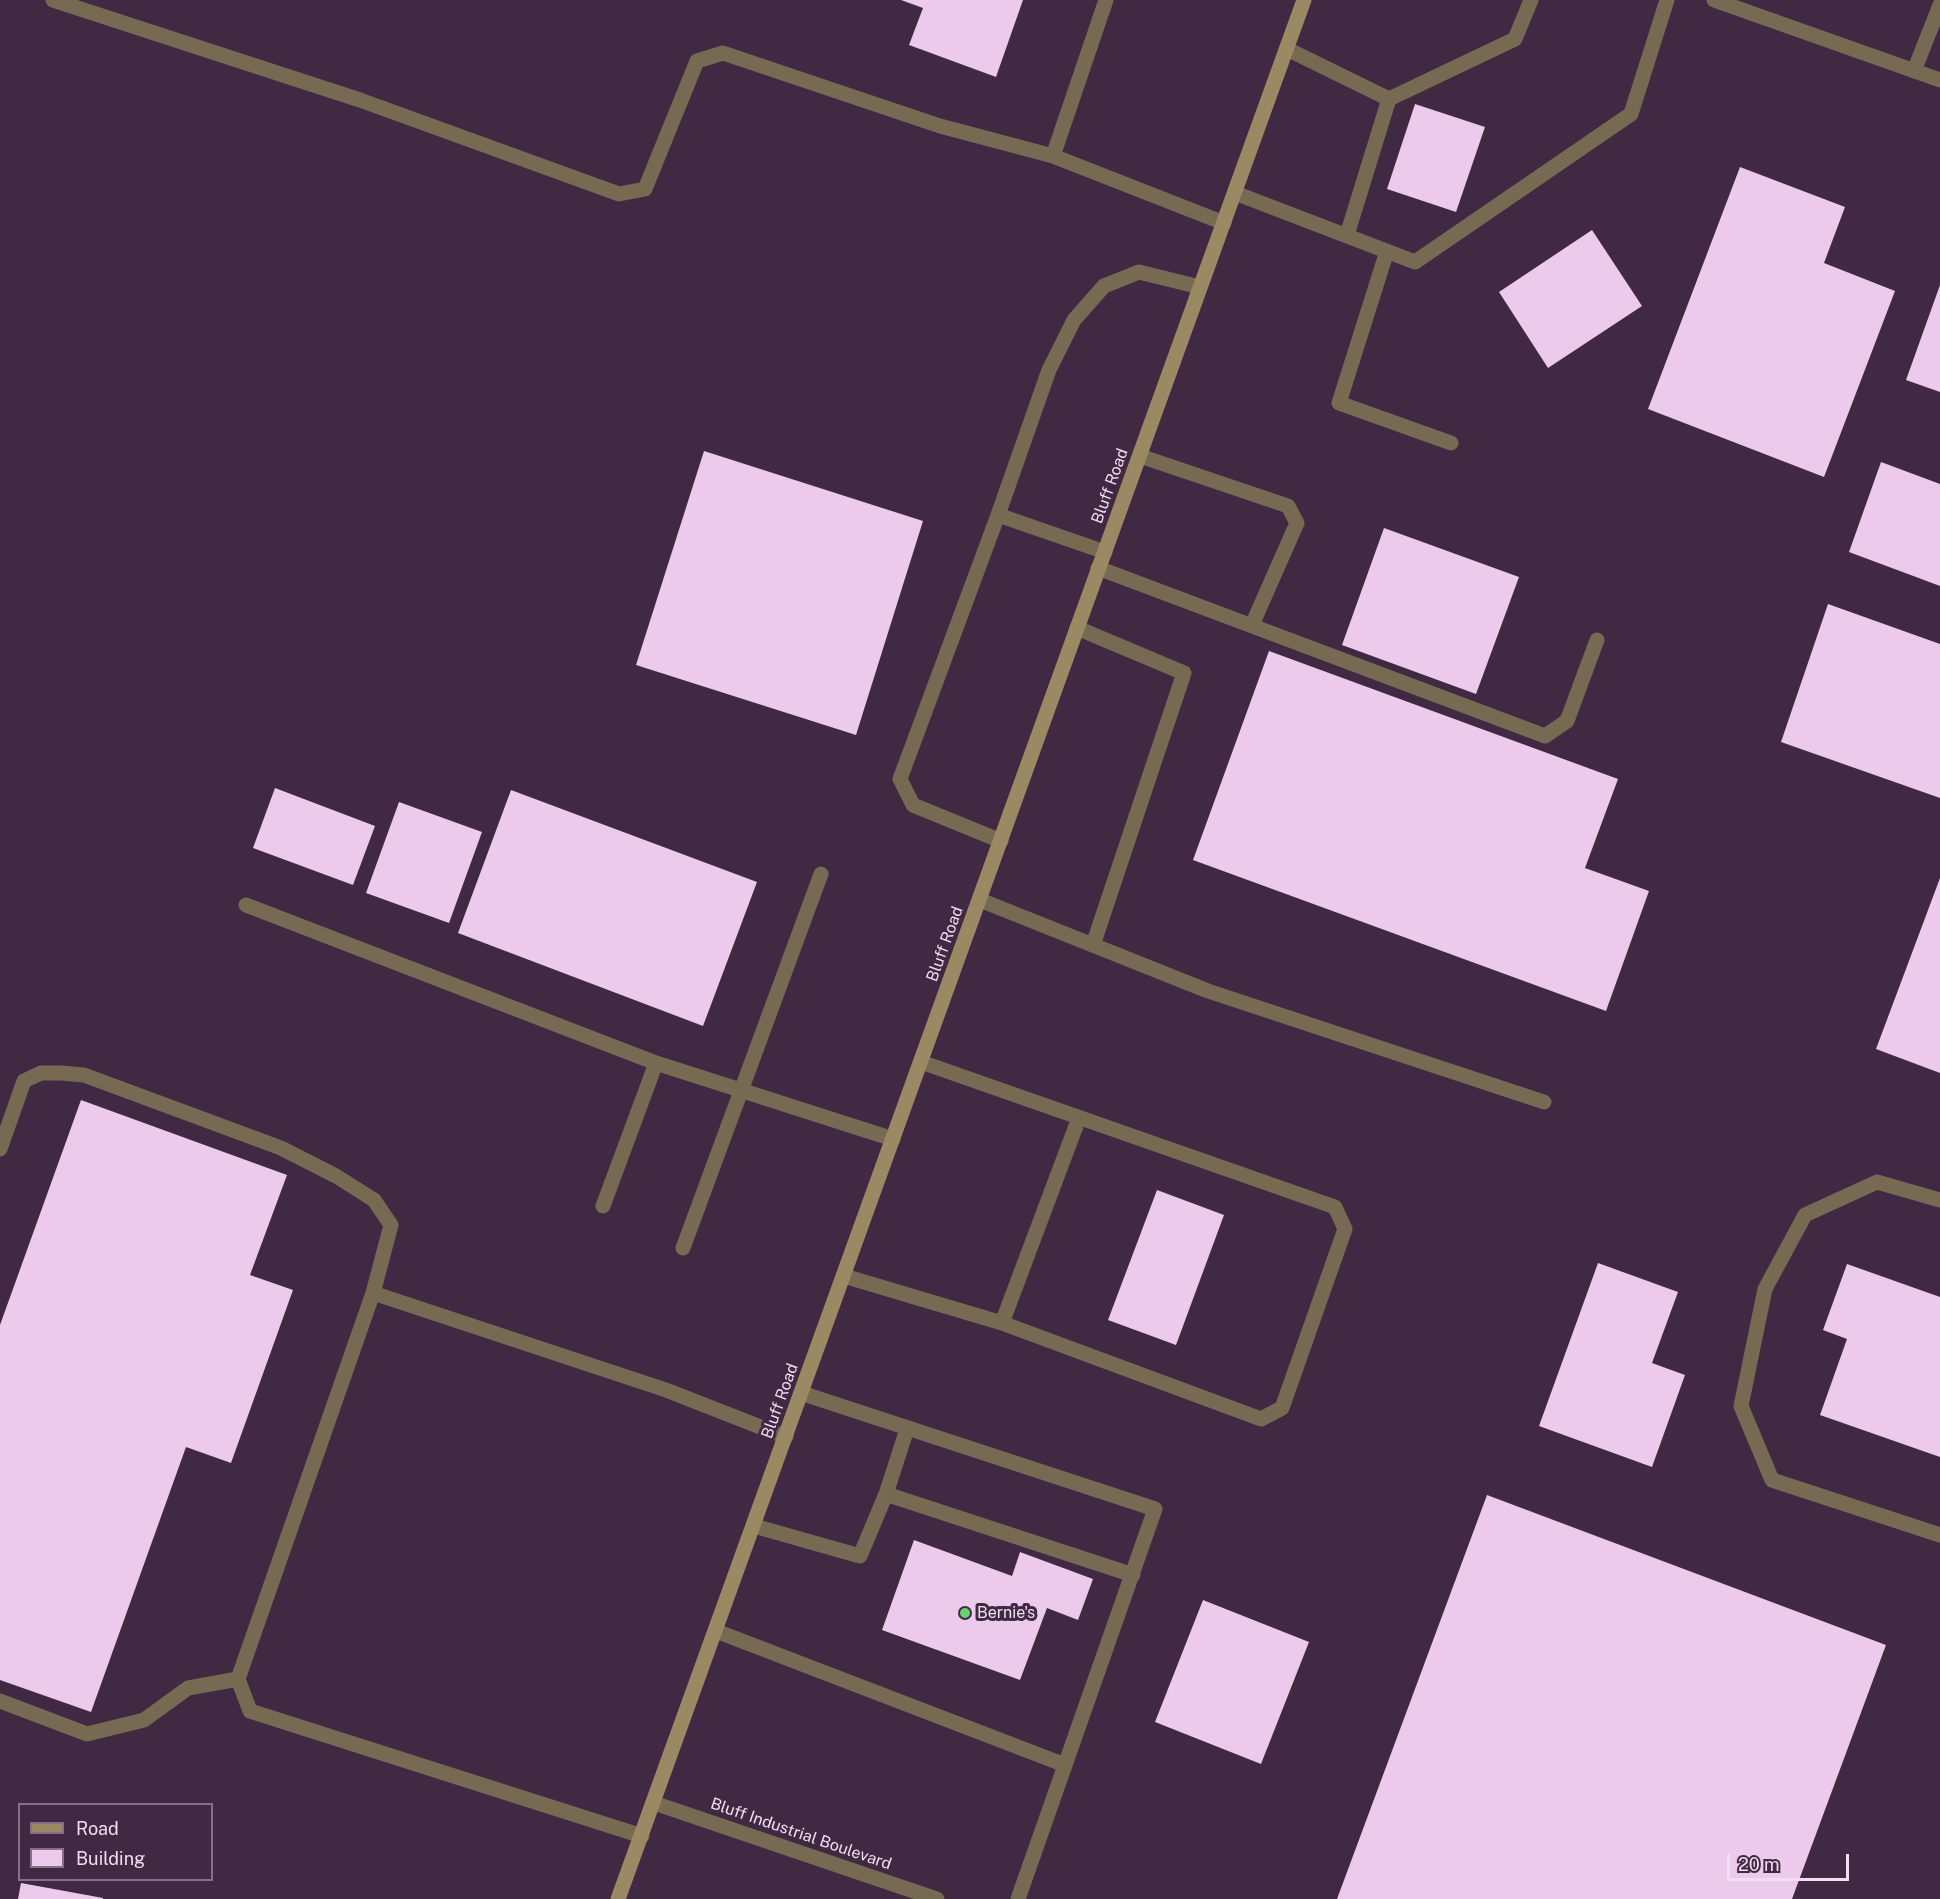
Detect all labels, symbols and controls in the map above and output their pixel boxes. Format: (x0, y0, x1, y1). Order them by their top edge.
street label: Bluff Road (1088, 446, 1132, 526)
street label: Bluff Road (923, 904, 967, 984)
street label: Bluff Road (758, 1361, 802, 1441)
place label: Bernie's (977, 1603, 1035, 1623)
marker: Bernie's (958, 1606, 972, 1620)
street label: Bluff Industrial Boulevard (708, 1794, 894, 1874)
legend (18, 1803, 213, 1881)
text: Road (76, 1818, 119, 1839)
scale bar (1730, 1842, 1852, 1880)
text: Building (76, 1848, 145, 1869)
text: 20 m (1738, 1854, 1780, 1875)

